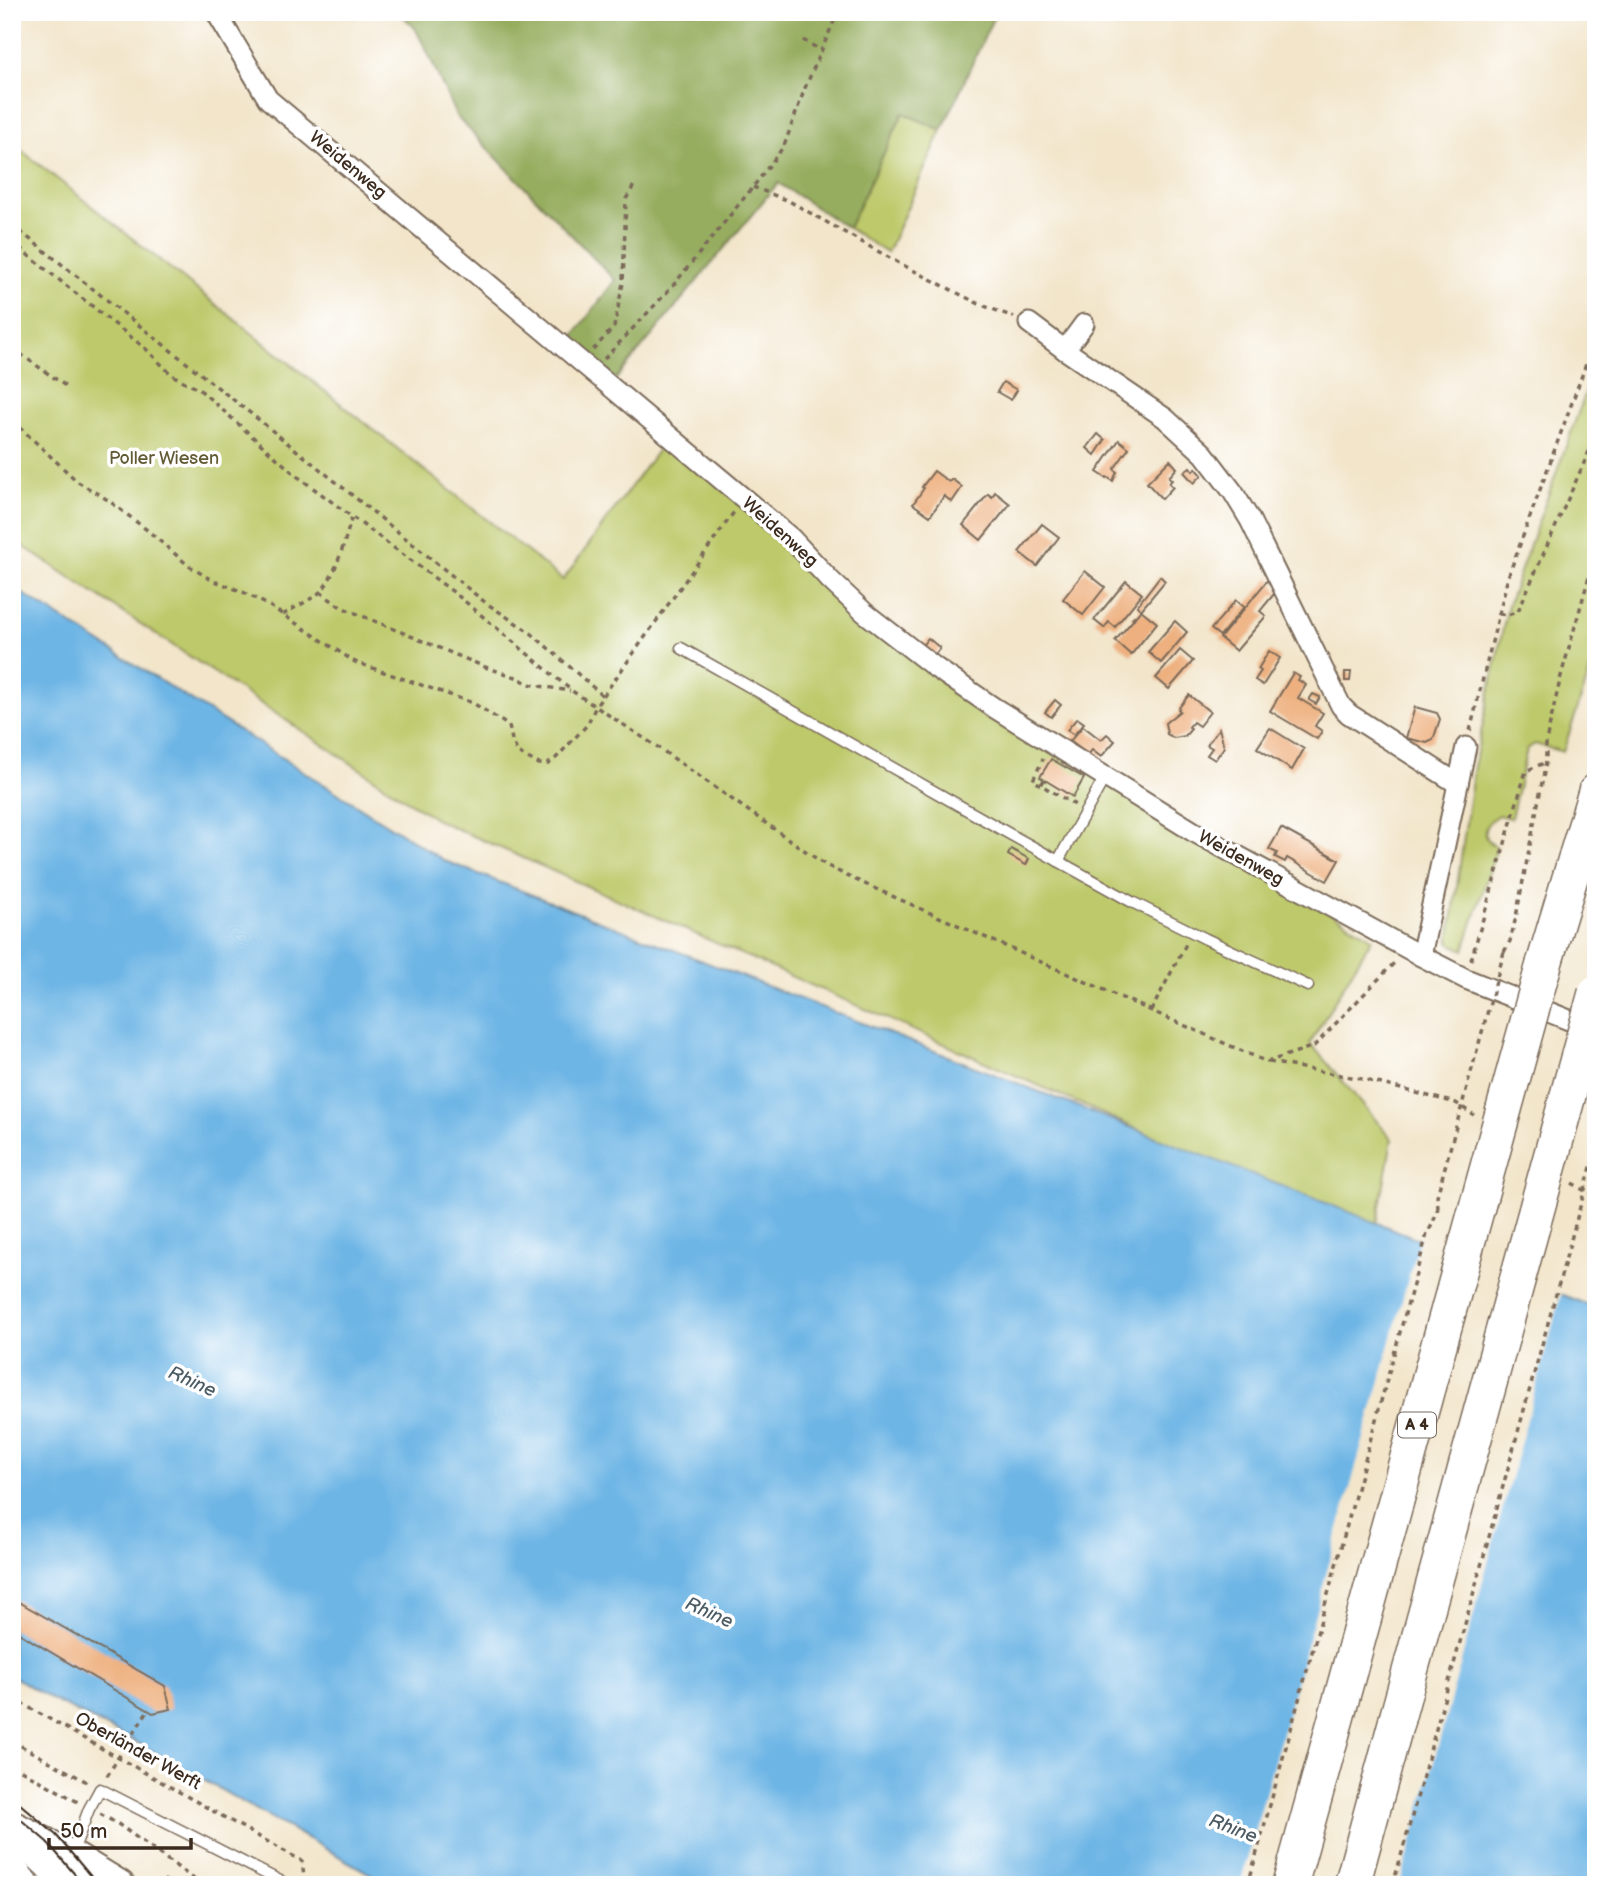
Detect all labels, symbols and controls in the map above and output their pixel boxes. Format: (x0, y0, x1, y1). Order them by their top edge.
street label: Weidenweg (305, 127, 391, 203)
park label: Poller Wiesen (109, 448, 219, 469)
street label: Weidenweg (738, 493, 822, 571)
street label: Weidenweg (1195, 826, 1287, 890)
water label: Rhine (165, 1361, 219, 1403)
road number: A 4 (1398, 1413, 1436, 1438)
water label: Rhine (682, 1592, 736, 1634)
street label: Oberländer Werft (71, 1708, 205, 1794)
scale bar (49, 1806, 191, 1850)
water label: Rhine (1206, 1809, 1260, 1849)
text: 50 m (60, 1819, 107, 1844)

